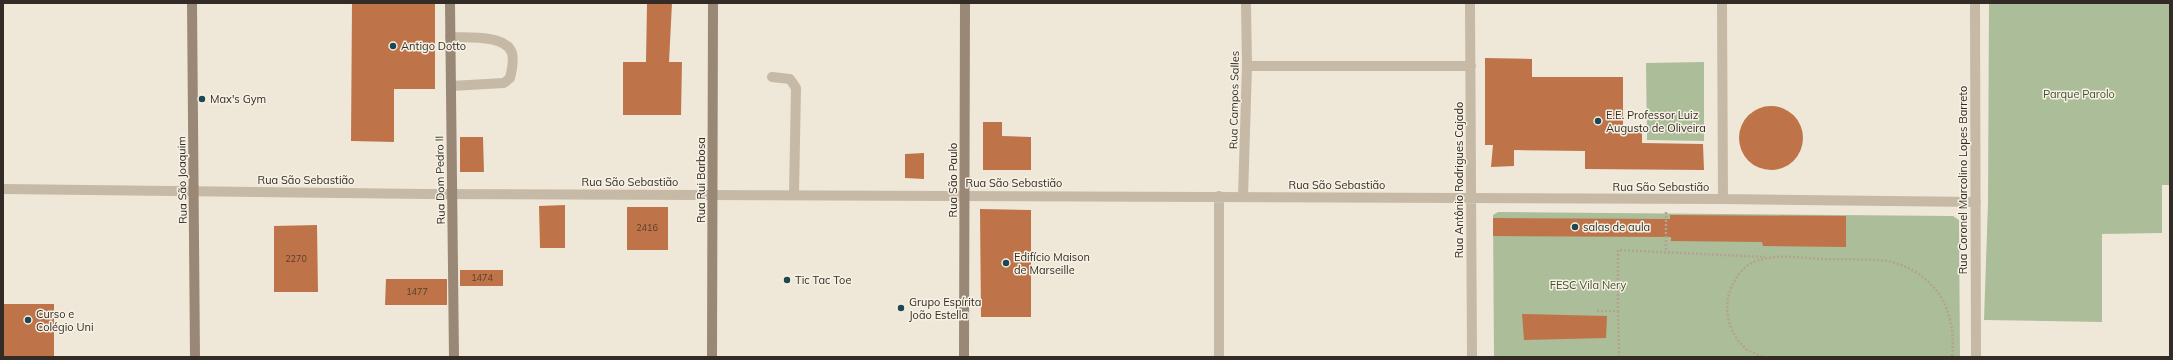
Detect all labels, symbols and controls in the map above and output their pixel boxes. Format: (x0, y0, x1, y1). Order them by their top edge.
place label: Antigo Dotto (401, 39, 466, 53)
marker: Antigo Dotto (388, 41, 398, 51)
street label: Rua Campos Salles (1226, 51, 1242, 149)
street label: Rua Coronel Marcolino Lopes Barreto (1956, 86, 1970, 274)
park label: Parque Parolo (2043, 87, 2115, 101)
place label: Max's Gym (210, 92, 266, 106)
marker: Max's Gym (197, 94, 207, 104)
street label: Rua Antônio Rodrigues Cajado (1452, 102, 1466, 258)
place label: E.E. Professor Luiz Augusto de Oliveira (1606, 108, 1706, 135)
marker: E.E. Professor Luiz Augusto de Oliveira (1593, 116, 1603, 126)
street label: Rua São Joaquim (174, 136, 190, 224)
street label: Rua Dom Pedro II (432, 136, 448, 224)
street label: Rua Rui Barbosa (694, 137, 708, 223)
street label: Rua São Paulo (946, 143, 960, 217)
street label: Rua São Sebastião (258, 173, 354, 187)
street label: Rua São Sebastião (582, 175, 678, 189)
street label: Rua São Sebastião (966, 176, 1062, 190)
street label: Rua São Sebastião (1289, 178, 1385, 192)
street label: Rua São Sebastião (1613, 180, 1709, 194)
place label: salas de aula (1583, 220, 1650, 234)
house number: 2416 (636, 222, 658, 233)
marker: salas de aula (1570, 222, 1580, 232)
place label: Edifício Maison de Marseille (1014, 250, 1090, 277)
house number: 2270 (285, 253, 307, 264)
marker: Edifício Maison de Marseille (1001, 258, 1011, 268)
house number: 1474 (471, 272, 493, 283)
place label: Tic Tac Toe (795, 273, 851, 287)
marker: Tic Tac Toe (782, 275, 792, 285)
park label: FESC Vila Nery (1550, 278, 1626, 292)
house number: 1477 (406, 286, 428, 297)
place label: Grupo Espírita João Estella (909, 295, 981, 322)
marker: Grupo Espírita João Estella (896, 303, 906, 313)
place label: Curso e Colégio Uni (36, 307, 94, 334)
marker: Curso e Colégio Uni (23, 315, 33, 325)

